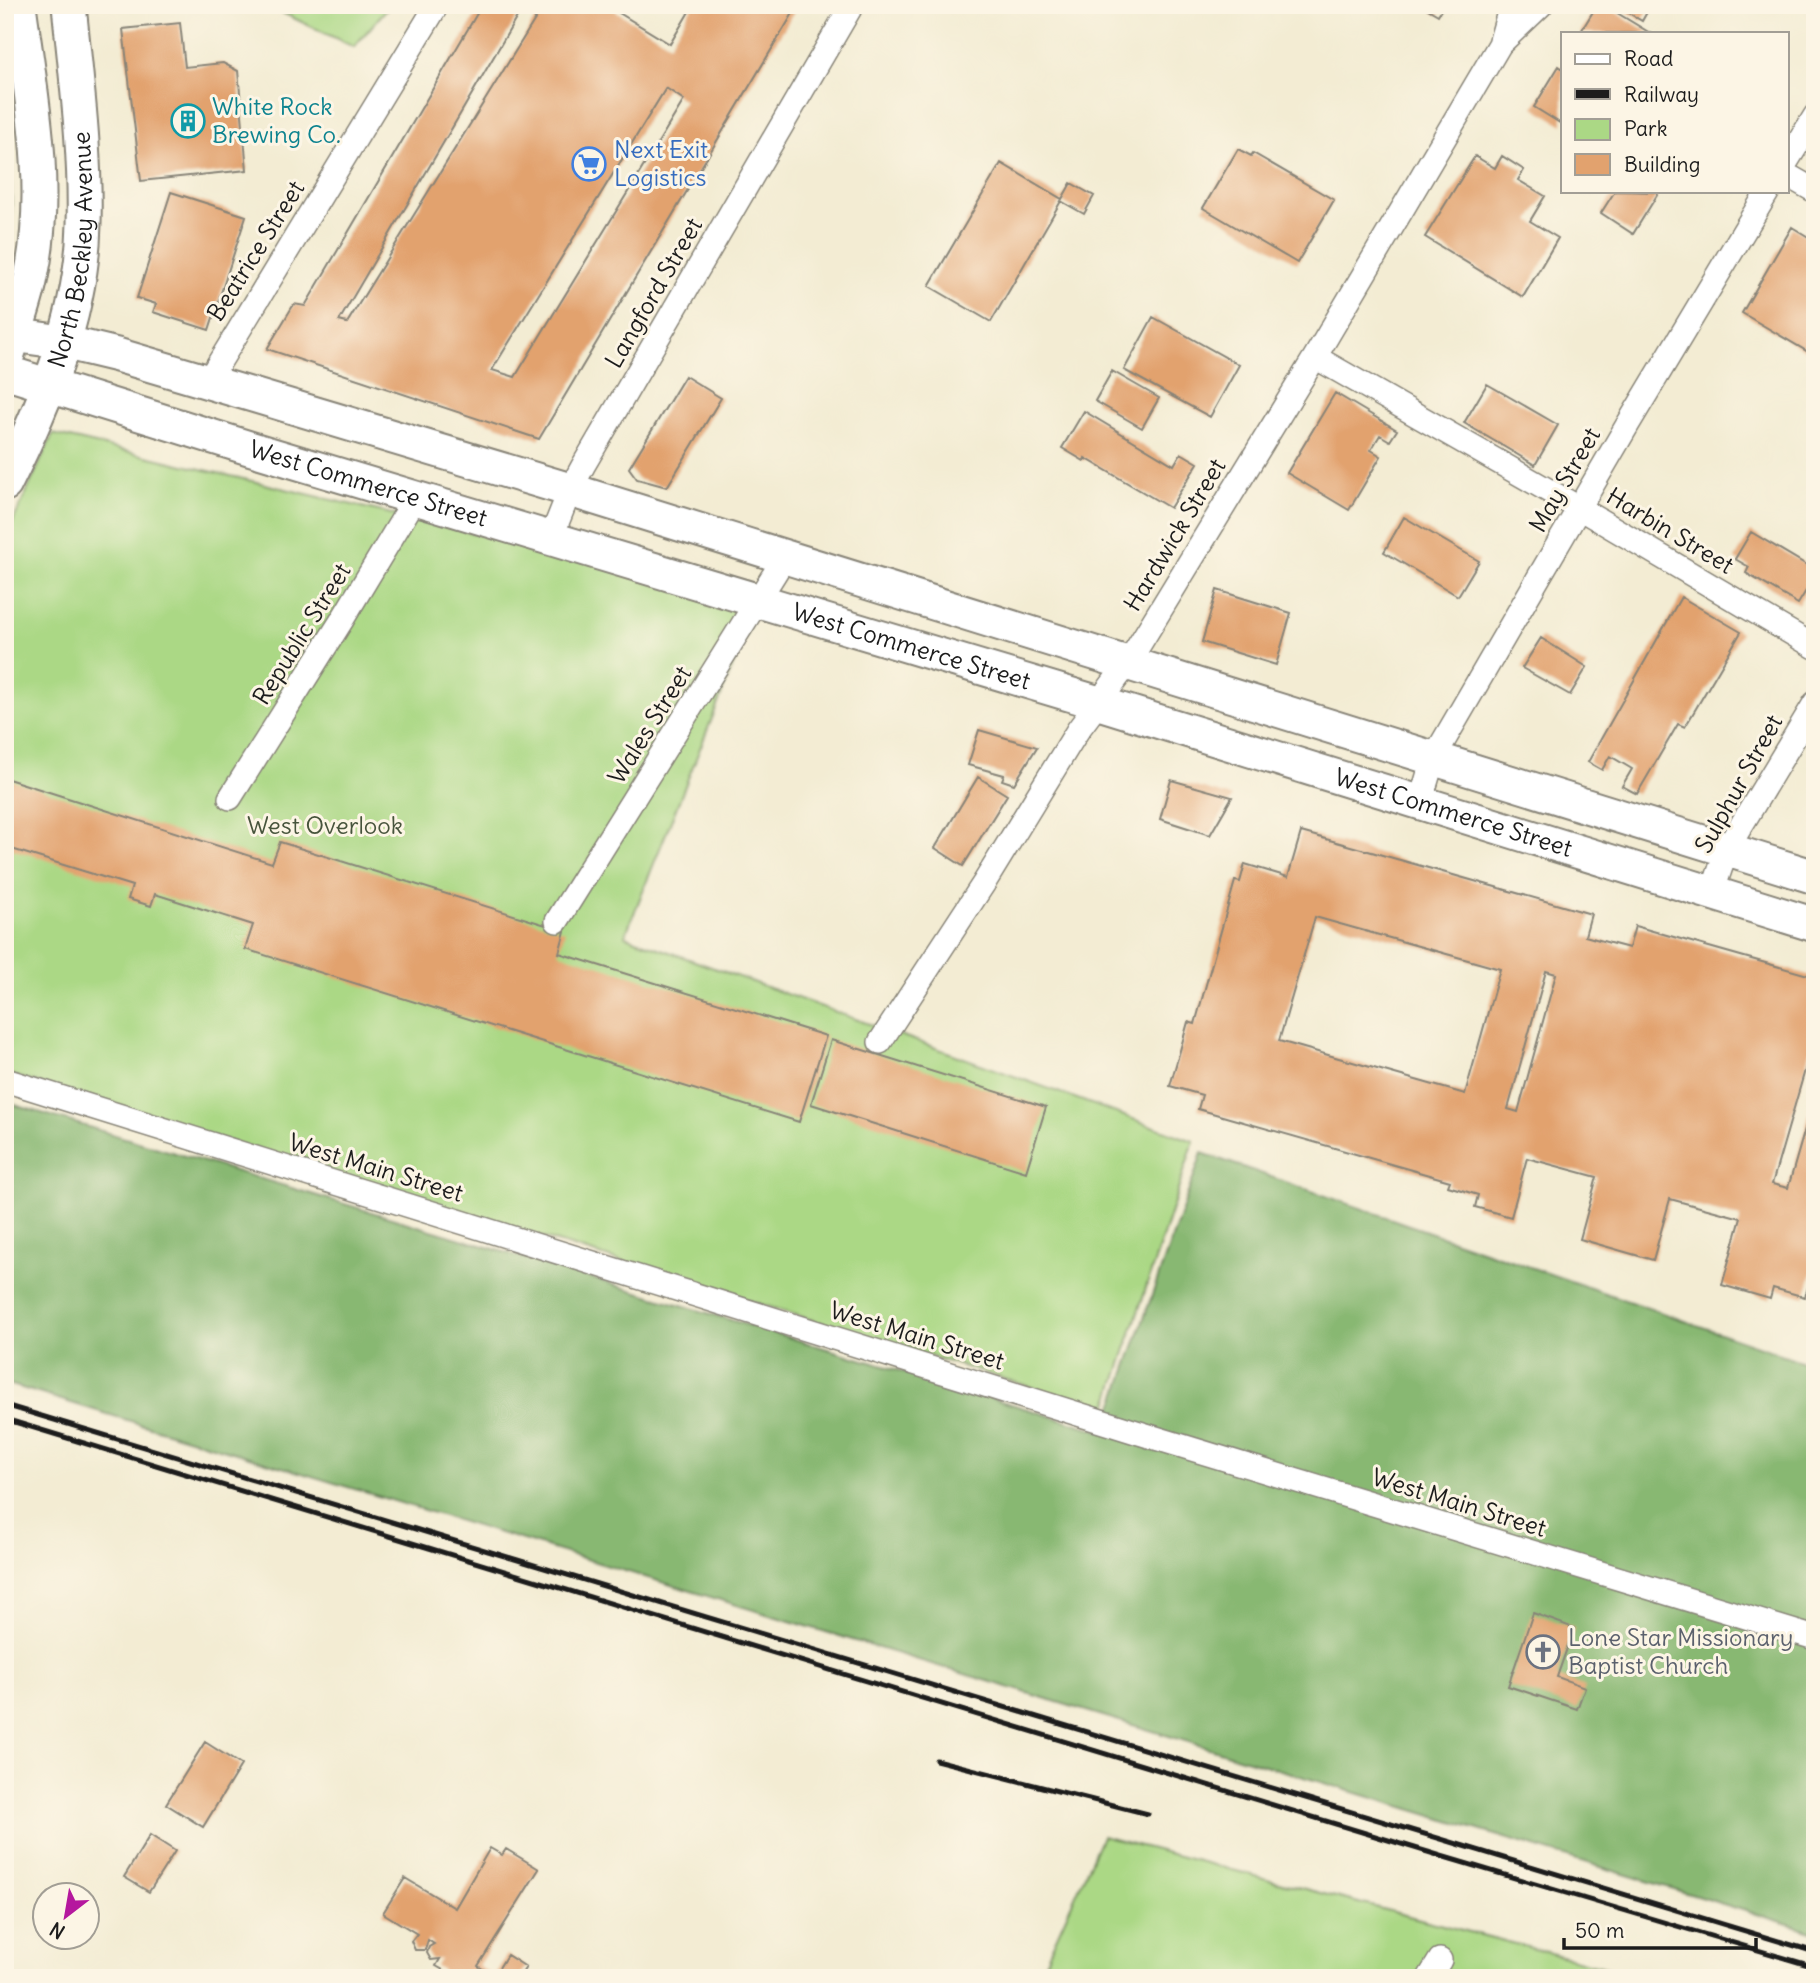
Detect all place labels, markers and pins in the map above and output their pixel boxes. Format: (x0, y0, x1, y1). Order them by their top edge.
place label: White Rock Brewing Co. (212, 91, 341, 149)
building icon: White Rock Brewing Co. (169, 102, 207, 140)
place label: Next Exit Logistics (614, 134, 708, 192)
supermarket icon: Next Exit Logistics (570, 145, 608, 183)
place label: Lone Star Missionary Baptist Church (1568, 1622, 1794, 1680)
church icon: Lone Star Missionary Baptist Church (1524, 1633, 1562, 1671)

